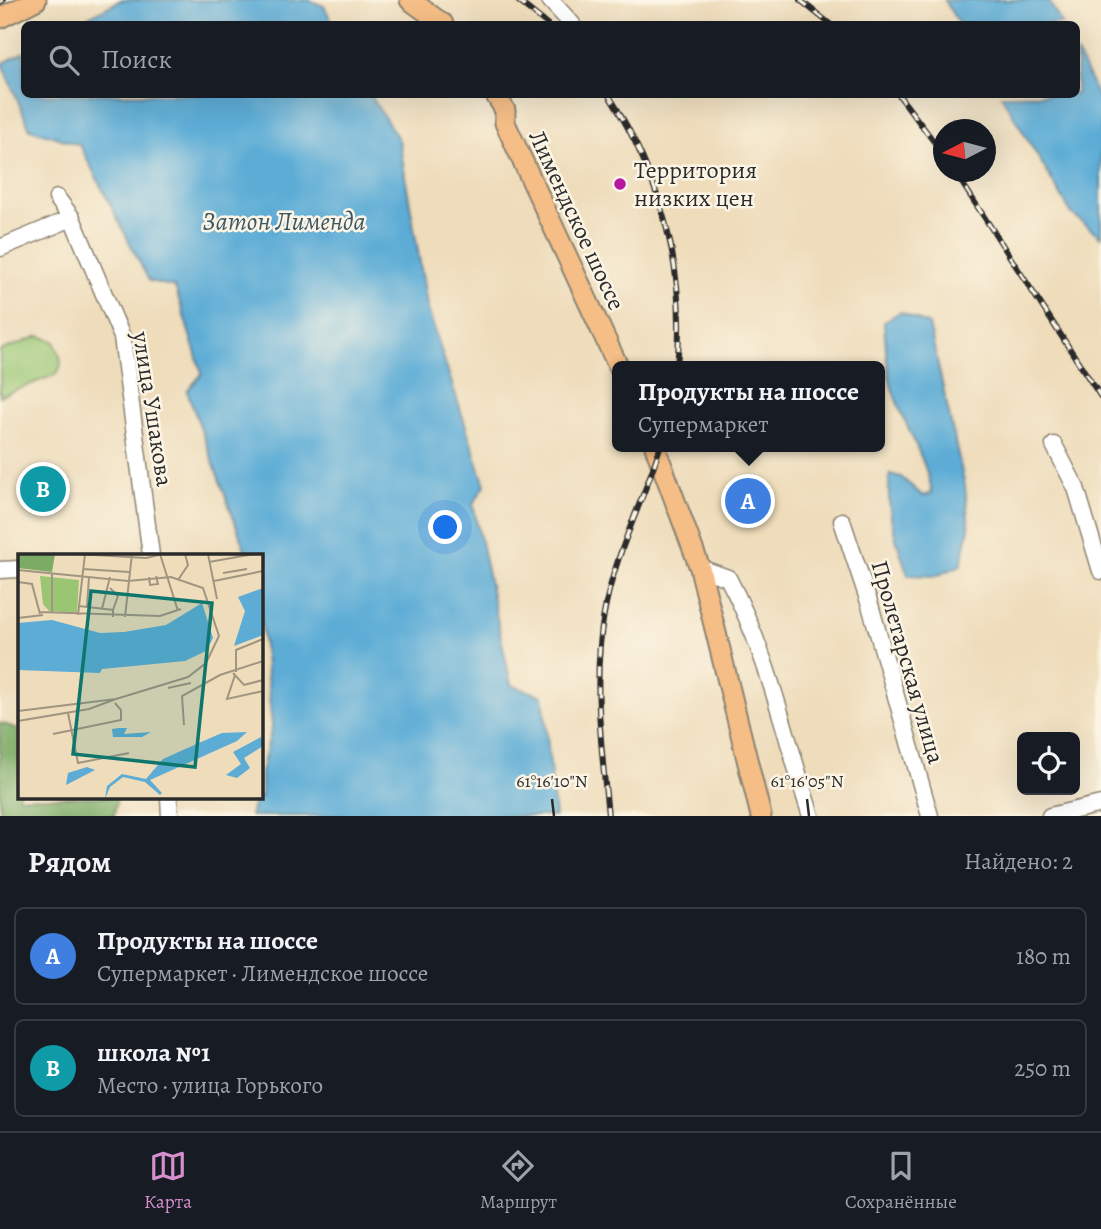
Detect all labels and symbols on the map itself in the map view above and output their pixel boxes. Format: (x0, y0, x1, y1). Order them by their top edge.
north arrow (933, 119, 996, 182)
street label: Лимендское шоссе (521, 125, 633, 315)
place label: Территория низких цен (634, 154, 757, 214)
marker: Территория низких цен (612, 176, 628, 192)
water label: Затон Лименда (202, 204, 366, 239)
street label: улица Ушакова (125, 328, 181, 489)
pin: B (20, 463, 66, 515)
pin: A (725, 475, 771, 527)
your location (428, 510, 462, 544)
inset map (18, 554, 262, 799)
street label: Пролетарская улица (864, 557, 952, 767)
text: 61°16'10"N (516, 769, 588, 793)
text: 61°16'05"N (770, 769, 844, 793)

